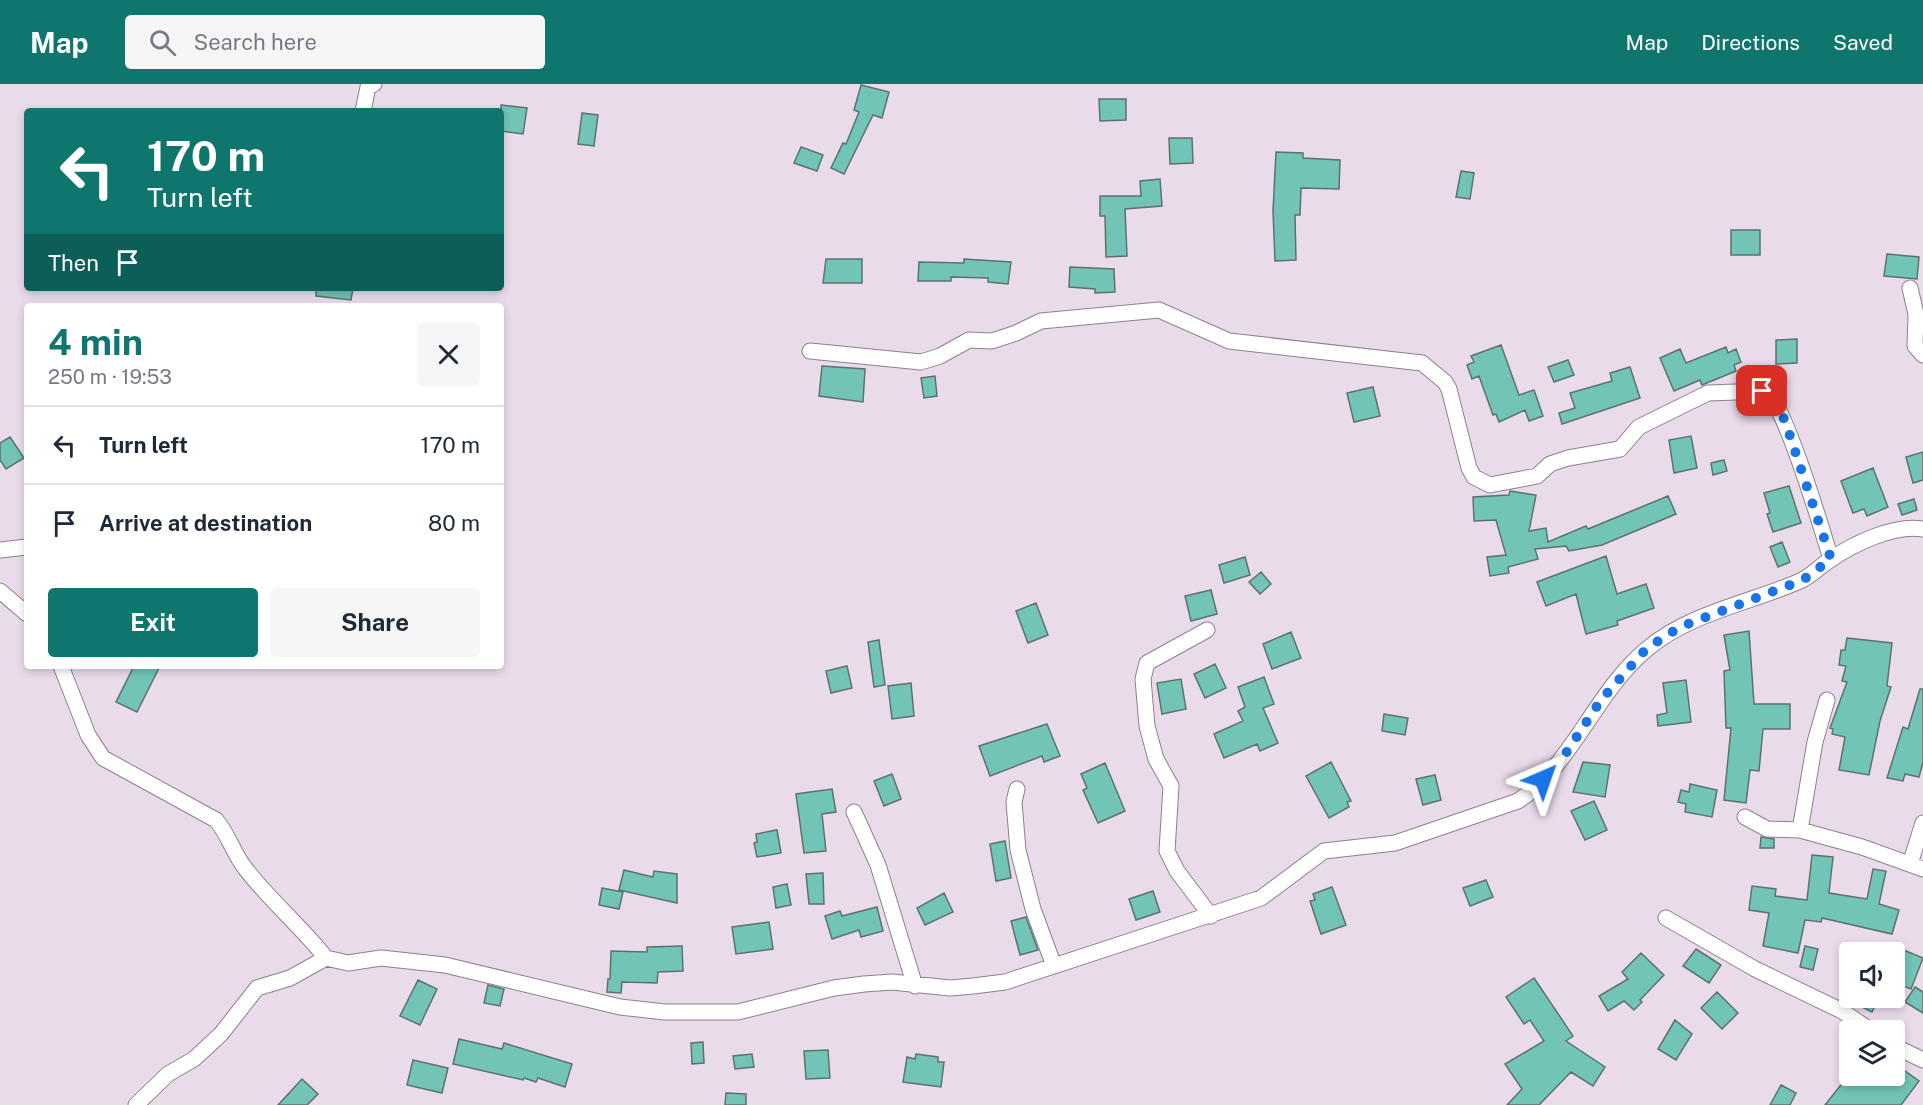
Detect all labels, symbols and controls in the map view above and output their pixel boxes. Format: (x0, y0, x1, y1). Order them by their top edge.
search box (125, 15, 545, 69)
text: Map (30, 26, 89, 59)
icon: search (146, 26, 179, 59)
text: Search here (194, 29, 317, 55)
text: Map (1626, 30, 1668, 55)
text: Directions (1701, 30, 1800, 55)
text: Saved (1833, 30, 1893, 55)
text: 170 m (147, 131, 265, 180)
icon: left (48, 132, 126, 210)
text: Turn left (147, 181, 253, 213)
icon: arrive (111, 246, 144, 279)
text: Then (48, 250, 99, 276)
text: 4 min (48, 321, 143, 363)
button: close (417, 323, 480, 386)
text: 250 m · 19:53 (48, 365, 172, 389)
pin (1736, 365, 1787, 416)
icon: arrive (1745, 374, 1778, 407)
icon: left (48, 429, 81, 462)
text: Turn left (99, 432, 188, 458)
text: 170 m (420, 432, 480, 458)
icon: arrive (48, 507, 81, 540)
text: Arrive at destination (99, 510, 312, 536)
text: 80 m (428, 510, 480, 536)
button: Exit (48, 588, 258, 657)
button: Share (270, 588, 480, 657)
position arrow (1511, 747, 1575, 811)
map controls (1839, 942, 1905, 1086)
button: sound (1839, 942, 1905, 1008)
button: layers (1839, 1020, 1905, 1086)

